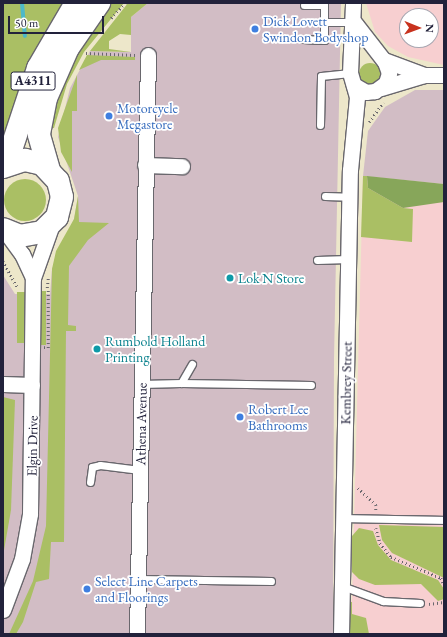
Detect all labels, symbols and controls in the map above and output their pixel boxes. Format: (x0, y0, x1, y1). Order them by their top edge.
scale bar (10, 8, 106, 34)
north arrow (399, 8, 439, 48)
place label: Dick Lovett Swindon Bodyshop (263, 13, 368, 46)
text: 50 m (15, 15, 38, 31)
marker: Dick Lovett Swindon Bodyshop (250, 24, 260, 34)
text: N (423, 24, 437, 33)
road number: A4311 (10, 70, 56, 92)
place label: Motorcycle Megastore (117, 100, 178, 132)
marker: Motorcycle Megastore (104, 111, 114, 121)
place label: Lok N Store (238, 270, 304, 286)
marker: Lok N Store (225, 273, 235, 283)
place label: Rumbold Holland Printing (105, 333, 205, 366)
street label: Kembrey Street (337, 341, 355, 425)
marker: Rumbold Holland Printing (92, 344, 102, 354)
street label: Athena Avenue (132, 383, 150, 465)
place label: Robert Lee Bathrooms (248, 401, 308, 434)
marker: Robert Lee Bathrooms (235, 412, 245, 422)
street label: Elgin Drive (23, 415, 41, 477)
place label: Select Line Carpets and Floorings (95, 573, 198, 606)
marker: Select Line Carpets and Floorings (82, 584, 92, 594)

